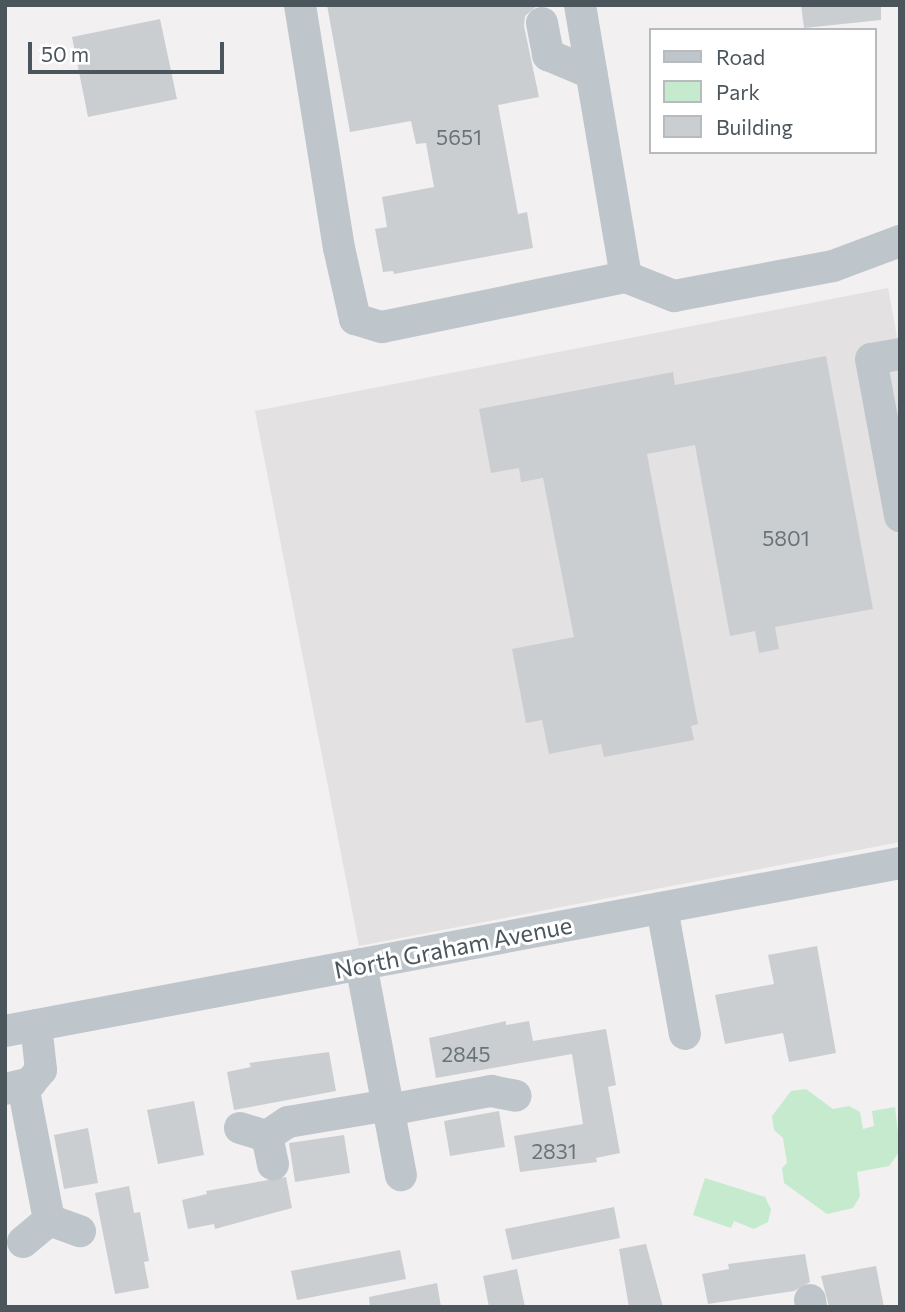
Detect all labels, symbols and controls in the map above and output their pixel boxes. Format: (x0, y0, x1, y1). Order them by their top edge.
scale bar (32, 28, 228, 72)
legend (650, 28, 877, 154)
text: 50 m (41, 41, 89, 66)
text: Road (716, 44, 765, 69)
text: Park (716, 79, 760, 104)
text: Building (716, 114, 793, 139)
house number: 5651 (436, 124, 482, 150)
house number: 5801 (762, 525, 810, 551)
street label: North Graham Avenue (332, 910, 574, 984)
house number: 2845 (442, 1041, 490, 1067)
house number: 2831 (531, 1138, 577, 1164)

